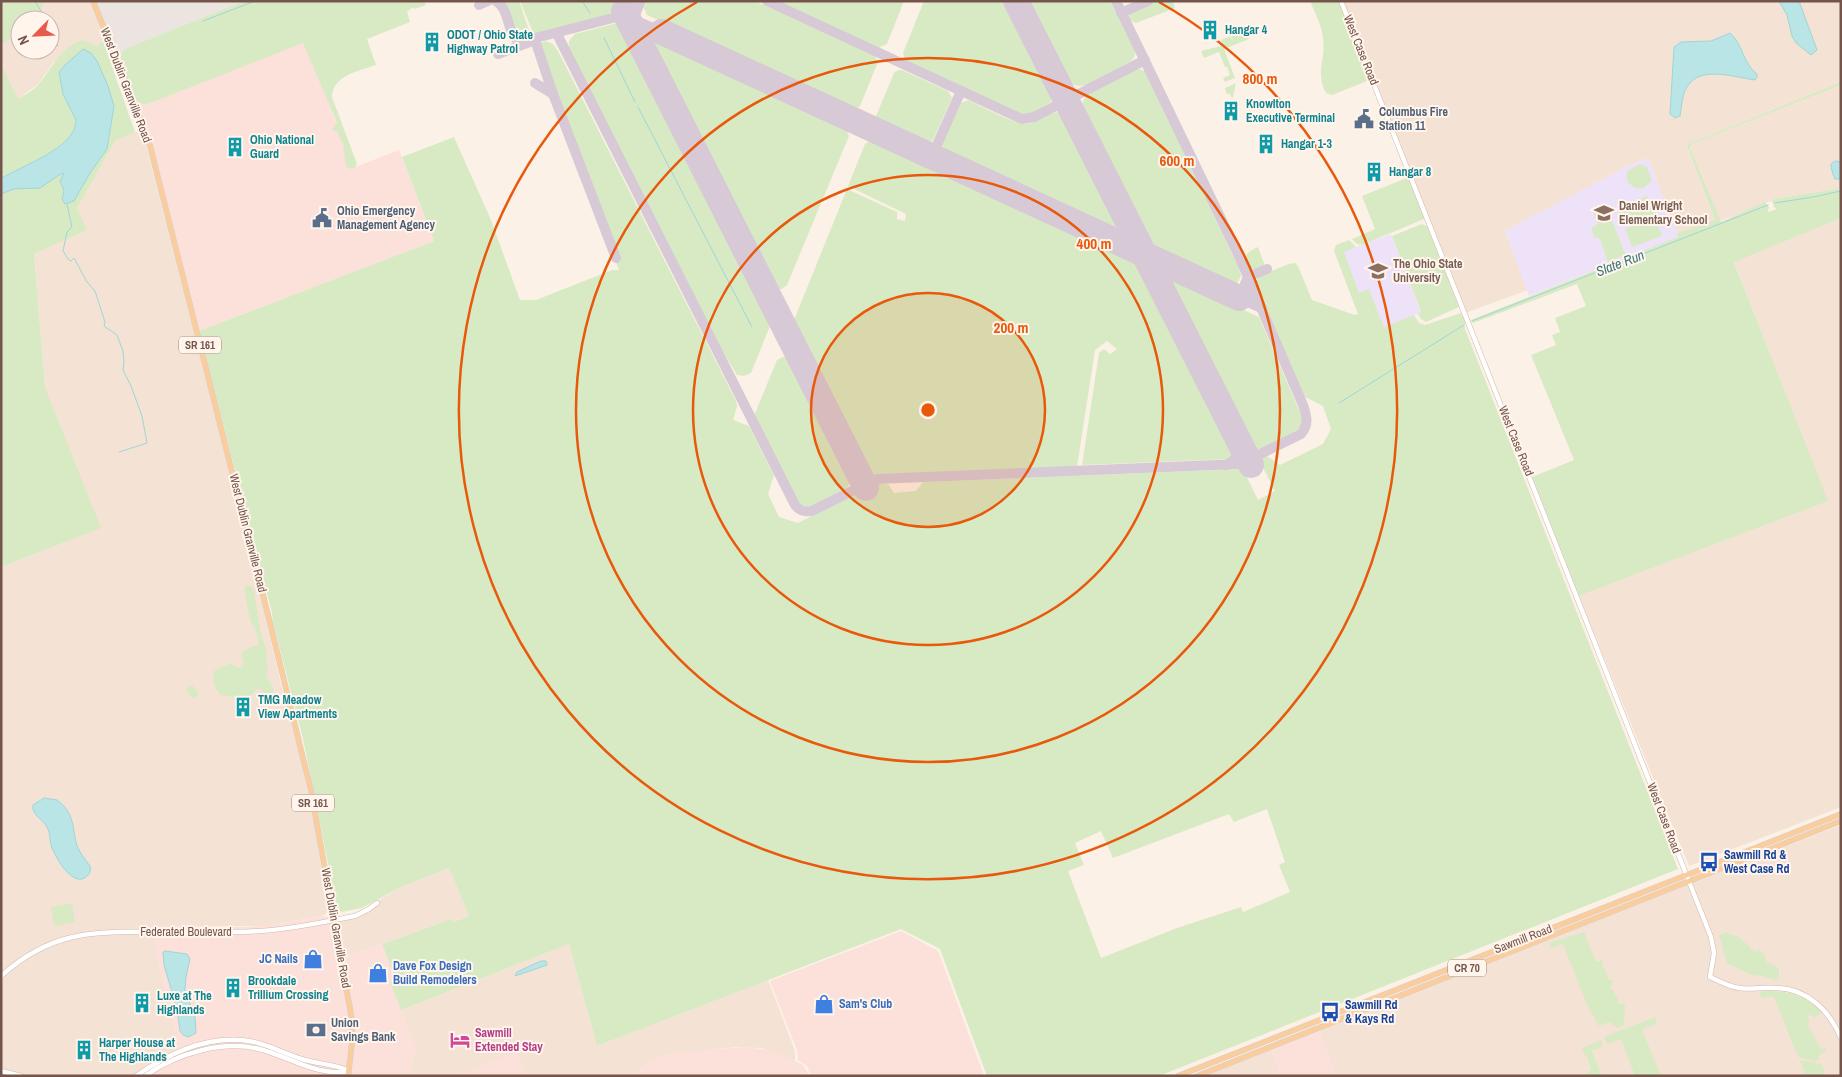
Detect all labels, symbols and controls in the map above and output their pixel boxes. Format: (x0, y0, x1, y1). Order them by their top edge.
north arrow (10, 10, 60, 60)
street label: West Case Road (1340, 13, 1382, 87)
building icon: Hangar 4 (1199, 19, 1221, 41)
place label: Hangar 4 (1225, 22, 1268, 38)
street label: West Dublin Granville Road (97, 25, 155, 145)
place label: ODOT / Ohio State Highway Patrol (447, 27, 533, 57)
building icon: ODOT / Ohio State Highway Patrol (421, 31, 443, 53)
text: N (13, 33, 33, 48)
text: 800 m (1243, 68, 1277, 89)
place label: Knowlton Executive Terminal (1246, 96, 1335, 126)
building icon: Knowlton Executive Terminal (1220, 100, 1242, 122)
place label: Columbus Fire Station 11 (1379, 104, 1448, 134)
public building icon: Columbus Fire Station 11 (1353, 108, 1375, 130)
place label: Ohio National Guard (250, 132, 314, 162)
building icon: Hangar 1-3 (1255, 133, 1277, 155)
building icon: Ohio National Guard (224, 136, 246, 158)
place label: Hangar 1-3 (1281, 136, 1332, 152)
text: 600 m (1160, 150, 1194, 171)
building icon: Hangar 8 (1363, 161, 1385, 183)
place label: Hangar 8 (1389, 164, 1432, 180)
place label: Daniel Wright Elementary School (1619, 198, 1708, 228)
school or university icon: Daniel Wright Elementary School (1593, 202, 1615, 224)
place label: Ohio Emergency Management Agency (337, 203, 436, 233)
public building icon: Ohio Emergency Management Agency (311, 207, 333, 229)
text: 400 m (1077, 233, 1111, 254)
water label: Slate Run (1593, 246, 1647, 280)
place label: The Ohio State University (1393, 256, 1463, 286)
school or university icon: The Ohio State University (1367, 260, 1389, 282)
text: 200 m (994, 317, 1028, 338)
road number: SR 161 (179, 336, 221, 354)
centre of rings (919, 401, 937, 419)
street label: West Case Road (1495, 404, 1537, 478)
street label: West Dublin Granville Road (226, 472, 270, 594)
place label: TMG Meadow View Apartments (258, 692, 338, 722)
building icon: TMG Meadow View Apartments (232, 696, 254, 718)
street label: West Case Road (1643, 780, 1685, 856)
road number: SR 161 (292, 794, 334, 811)
place label: Sawmill Rd & West Case Rd (1724, 847, 1789, 877)
bus stop icon: Sawmill Rd & West Case Rd (1698, 851, 1720, 873)
street label: West Dublin Granville Road (318, 867, 354, 989)
street label: Sawmill Road (1492, 921, 1554, 957)
street label: Federated Boulevard (140, 924, 232, 940)
shop icon: JC Nails (302, 948, 324, 970)
place label: JC Nails (259, 951, 299, 967)
place label: Dave Fox Design Build Remodelers (393, 958, 477, 988)
road number: CR 70 (1448, 960, 1486, 976)
shop icon: Dave Fox Design Build Remodelers (367, 962, 389, 984)
place label: Brookdale Trillium Crossing (248, 973, 328, 1003)
building icon: Brookdale Trillium Crossing (222, 977, 244, 999)
place label: Luxe at The Highlands (157, 988, 212, 1018)
building icon: Luxe at The Highlands (131, 992, 153, 1014)
shop icon: Sam's Club (813, 993, 835, 1015)
place label: Sam's Club (839, 996, 892, 1012)
place label: Sawmill Rd & Kays Rd (1345, 997, 1398, 1027)
bus stop icon: Sawmill Rd & Kays Rd (1319, 1001, 1341, 1023)
place label: Union Savings Bank (331, 1015, 396, 1045)
bank icon: Union Savings Bank (305, 1019, 327, 1041)
place label: Sawmill Extended Stay (475, 1025, 543, 1055)
hotel icon: Sawmill Extended Stay (449, 1029, 471, 1051)
place label: Harper House at The Highlands (99, 1035, 176, 1065)
building icon: Harper House at The Highlands (73, 1039, 95, 1061)

